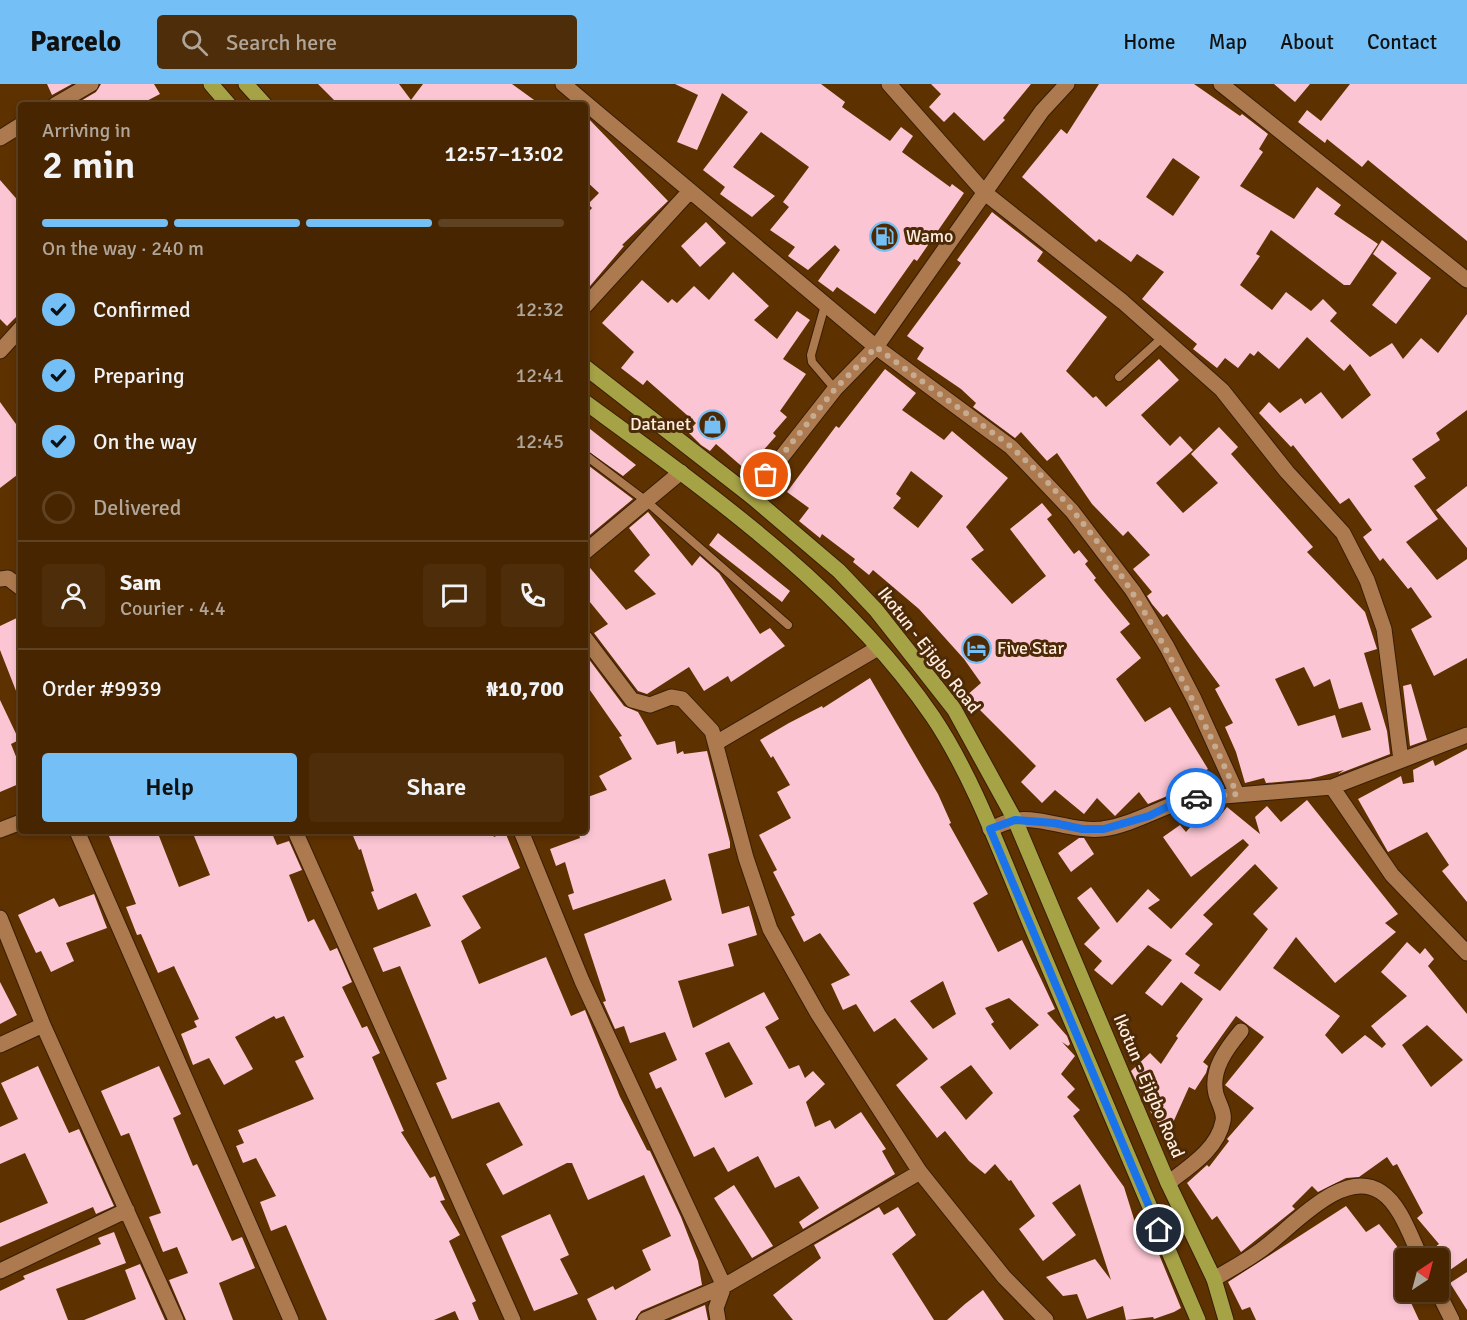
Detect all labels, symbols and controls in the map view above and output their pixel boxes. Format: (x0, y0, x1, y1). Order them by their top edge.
search box (157, 15, 577, 69)
text: Parcelo (30, 25, 121, 59)
icon: search (178, 26, 211, 59)
text: Search here (226, 29, 337, 56)
text: Home (1123, 29, 1176, 55)
text: Map (1209, 29, 1247, 55)
text: About (1280, 29, 1334, 55)
text: Contact (1367, 29, 1437, 55)
text: Arriving in (42, 118, 131, 143)
text: 12:57–13:02 (445, 140, 564, 167)
text: 2 min (42, 141, 135, 189)
fuel station icon: Wamo (869, 220, 901, 252)
place label: Wamo (906, 225, 953, 247)
text: On the way · 240 m (42, 236, 204, 261)
icon: check (42, 293, 75, 326)
text: Confirmed (93, 296, 191, 323)
text: 12:32 (515, 297, 564, 322)
icon: check (42, 359, 75, 392)
text: Preparing (93, 362, 185, 389)
text: 12:41 (515, 363, 564, 388)
shop icon: Datanet (696, 408, 728, 440)
place label: Datanet (630, 413, 691, 435)
icon: check (42, 425, 75, 458)
text: On the way (93, 428, 197, 455)
text: 12:45 (515, 429, 564, 454)
pin (740, 449, 791, 500)
icon: bag (749, 458, 782, 491)
text: Delivered (93, 494, 181, 521)
button: person (42, 564, 105, 627)
button: chat (423, 564, 486, 627)
button: phone (501, 564, 564, 627)
text: Sam (120, 569, 161, 596)
street label: Ikotun - Ejigbo Road (873, 582, 985, 718)
text: Courier · 4.4 (120, 596, 226, 621)
hotel icon: Five Star (960, 632, 992, 664)
place label: Five Star (997, 637, 1064, 659)
text: Order #9939 (42, 675, 162, 702)
text: ₦10,700 (486, 675, 564, 702)
button: Help (42, 753, 297, 822)
button: Share (309, 753, 564, 822)
courier (1166, 768, 1226, 828)
icon: car (1180, 782, 1213, 815)
street label: Ikotun - Ejigbo Road (1109, 1011, 1189, 1161)
pin (1133, 1204, 1184, 1255)
icon: home (1142, 1213, 1175, 1246)
north arrow (1395, 1248, 1449, 1302)
map controls (1395, 1248, 1449, 1302)

